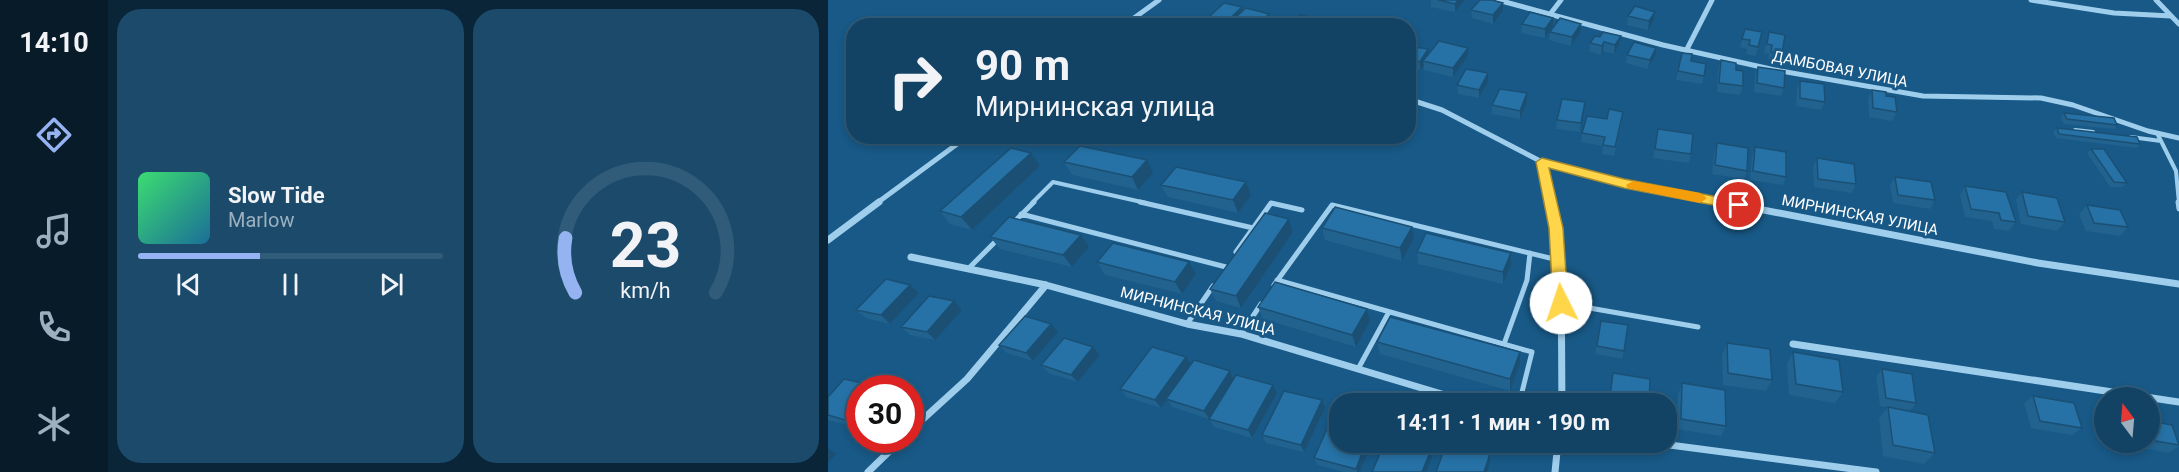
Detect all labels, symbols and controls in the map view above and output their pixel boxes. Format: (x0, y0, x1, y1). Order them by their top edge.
text: 14:10 (19, 27, 89, 59)
text: 90 m (975, 41, 1070, 90)
icon: right (876, 42, 954, 120)
street label: ДАМБОВАЯ УЛИЦА (1771, 47, 1910, 91)
text: Мирнинская улица (975, 91, 1215, 123)
icon: directions (33, 114, 75, 156)
pin (1713, 179, 1764, 230)
text: Slow Tide (228, 183, 325, 208)
icon: arrive (1722, 188, 1755, 221)
street label: МИРНИНСКАЯ УЛИЦА (1780, 191, 1940, 239)
text: Marlow (228, 208, 294, 232)
text: 23 (610, 209, 682, 282)
icon: music (33, 210, 75, 252)
icon: previous (172, 268, 205, 301)
icon: pause (274, 268, 307, 301)
icon: next (375, 268, 408, 301)
position arrow (1529, 271, 1593, 335)
text: km/h (621, 278, 671, 303)
street label: МИРНИНСКАЯ УЛИЦА (1119, 283, 1278, 339)
icon: phone (33, 306, 75, 348)
speed limit sign: 30 (846, 375, 924, 453)
north arrow (2094, 387, 2160, 453)
map controls (2094, 387, 2160, 453)
icon: climate (33, 403, 75, 445)
text: 14:11 · 1 мин · 190 m (1396, 410, 1610, 435)

